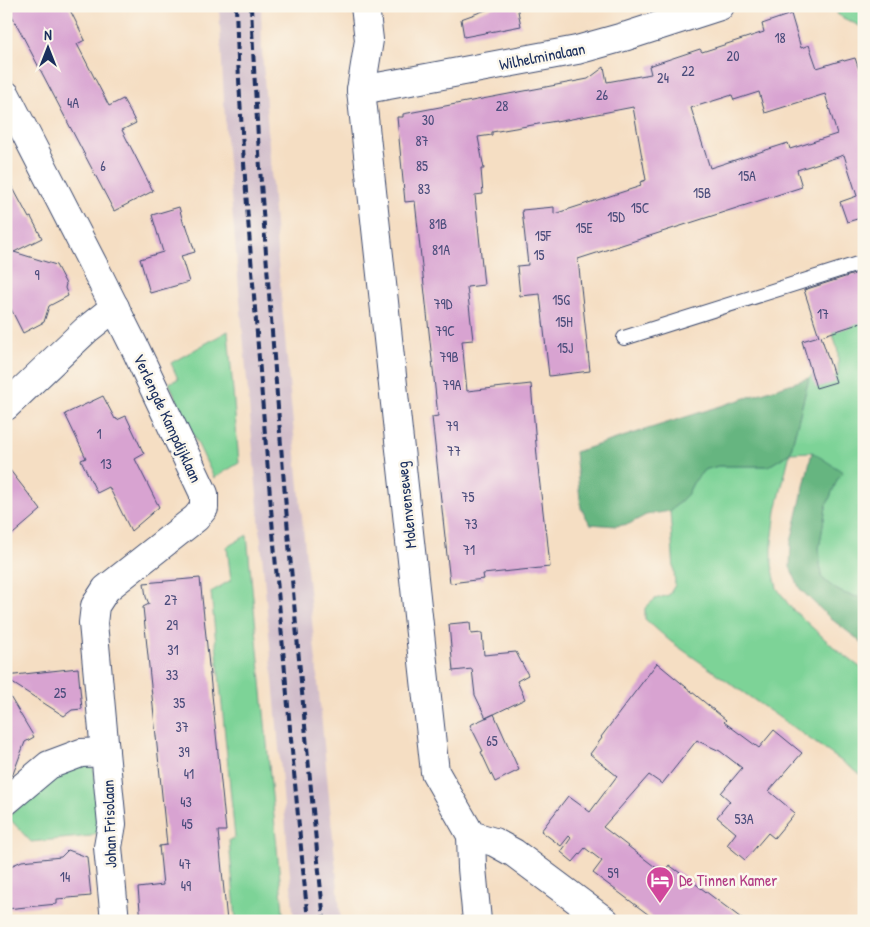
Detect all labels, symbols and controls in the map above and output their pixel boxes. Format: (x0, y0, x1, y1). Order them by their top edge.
north arrow (22, 22, 72, 72)
text: N (44, 25, 52, 44)
house number: 18 (774, 28, 786, 47)
street label: Wilhelminalaan (497, 37, 587, 75)
house number: 20 (727, 46, 739, 65)
house number: 22 (681, 61, 695, 80)
house number: 24 (657, 68, 669, 87)
house number: 26 (596, 85, 608, 104)
house number: 4A (67, 93, 79, 112)
house number: 28 (496, 96, 508, 115)
house number: 30 (422, 110, 434, 129)
house number: 87 (416, 131, 429, 150)
house number: 6 (100, 156, 106, 175)
house number: 85 (416, 156, 428, 175)
house number: 15A (738, 166, 756, 185)
house number: 83 (418, 179, 430, 198)
house number: 15B (693, 183, 711, 202)
house number: 15C (631, 198, 650, 217)
house number: 15D (607, 207, 625, 226)
house number: 81B (429, 214, 447, 233)
house number: 15E (575, 218, 593, 237)
house number: 15F (535, 226, 552, 245)
house number: 81A (432, 240, 450, 259)
house number: 15 (533, 245, 545, 264)
house number: 9 (34, 265, 40, 284)
house number: 15G (552, 290, 570, 309)
house number: 79D (434, 294, 453, 313)
house number: 17 (817, 304, 829, 323)
house number: 15H (555, 312, 573, 331)
house number: 79C (435, 321, 455, 340)
house number: 15J (557, 338, 573, 357)
house number: 79B (439, 347, 459, 366)
street label: Verlengde Kampdijklaan (129, 350, 207, 486)
house number: 79A (443, 375, 462, 394)
house number: 79 (446, 416, 458, 435)
house number: 1 (96, 424, 102, 443)
house number: 77 (447, 441, 461, 460)
house number: 13 (100, 454, 112, 473)
street label: Molenvenseweg (391, 460, 421, 550)
house number: 75 (462, 487, 475, 506)
house number: 73 (464, 514, 478, 533)
house number: 71 (463, 540, 475, 559)
house number: 27 (164, 590, 178, 609)
house number: 29 (166, 615, 178, 634)
house number: 31 (167, 640, 179, 659)
house number: 33 (166, 665, 178, 684)
house number: 25 (54, 683, 66, 702)
house number: 35 (173, 693, 185, 712)
house number: 37 (175, 717, 189, 736)
house number: 65 (486, 731, 498, 750)
house number: 39 (178, 742, 190, 761)
house number: 41 (184, 764, 194, 783)
street label: Johan Frisolaan (96, 779, 122, 869)
house number: 43 (180, 792, 192, 811)
house number: 53A (734, 809, 754, 828)
house number: 45 (181, 814, 193, 833)
house number: 47 (179, 854, 191, 873)
house number: 59 (607, 863, 619, 882)
hotel icon: De Tinnen Kamer (645, 865, 675, 904)
house number: 14 (60, 867, 70, 886)
place label: De Tinnen Kamer (679, 869, 778, 891)
house number: 49 (181, 876, 191, 895)

